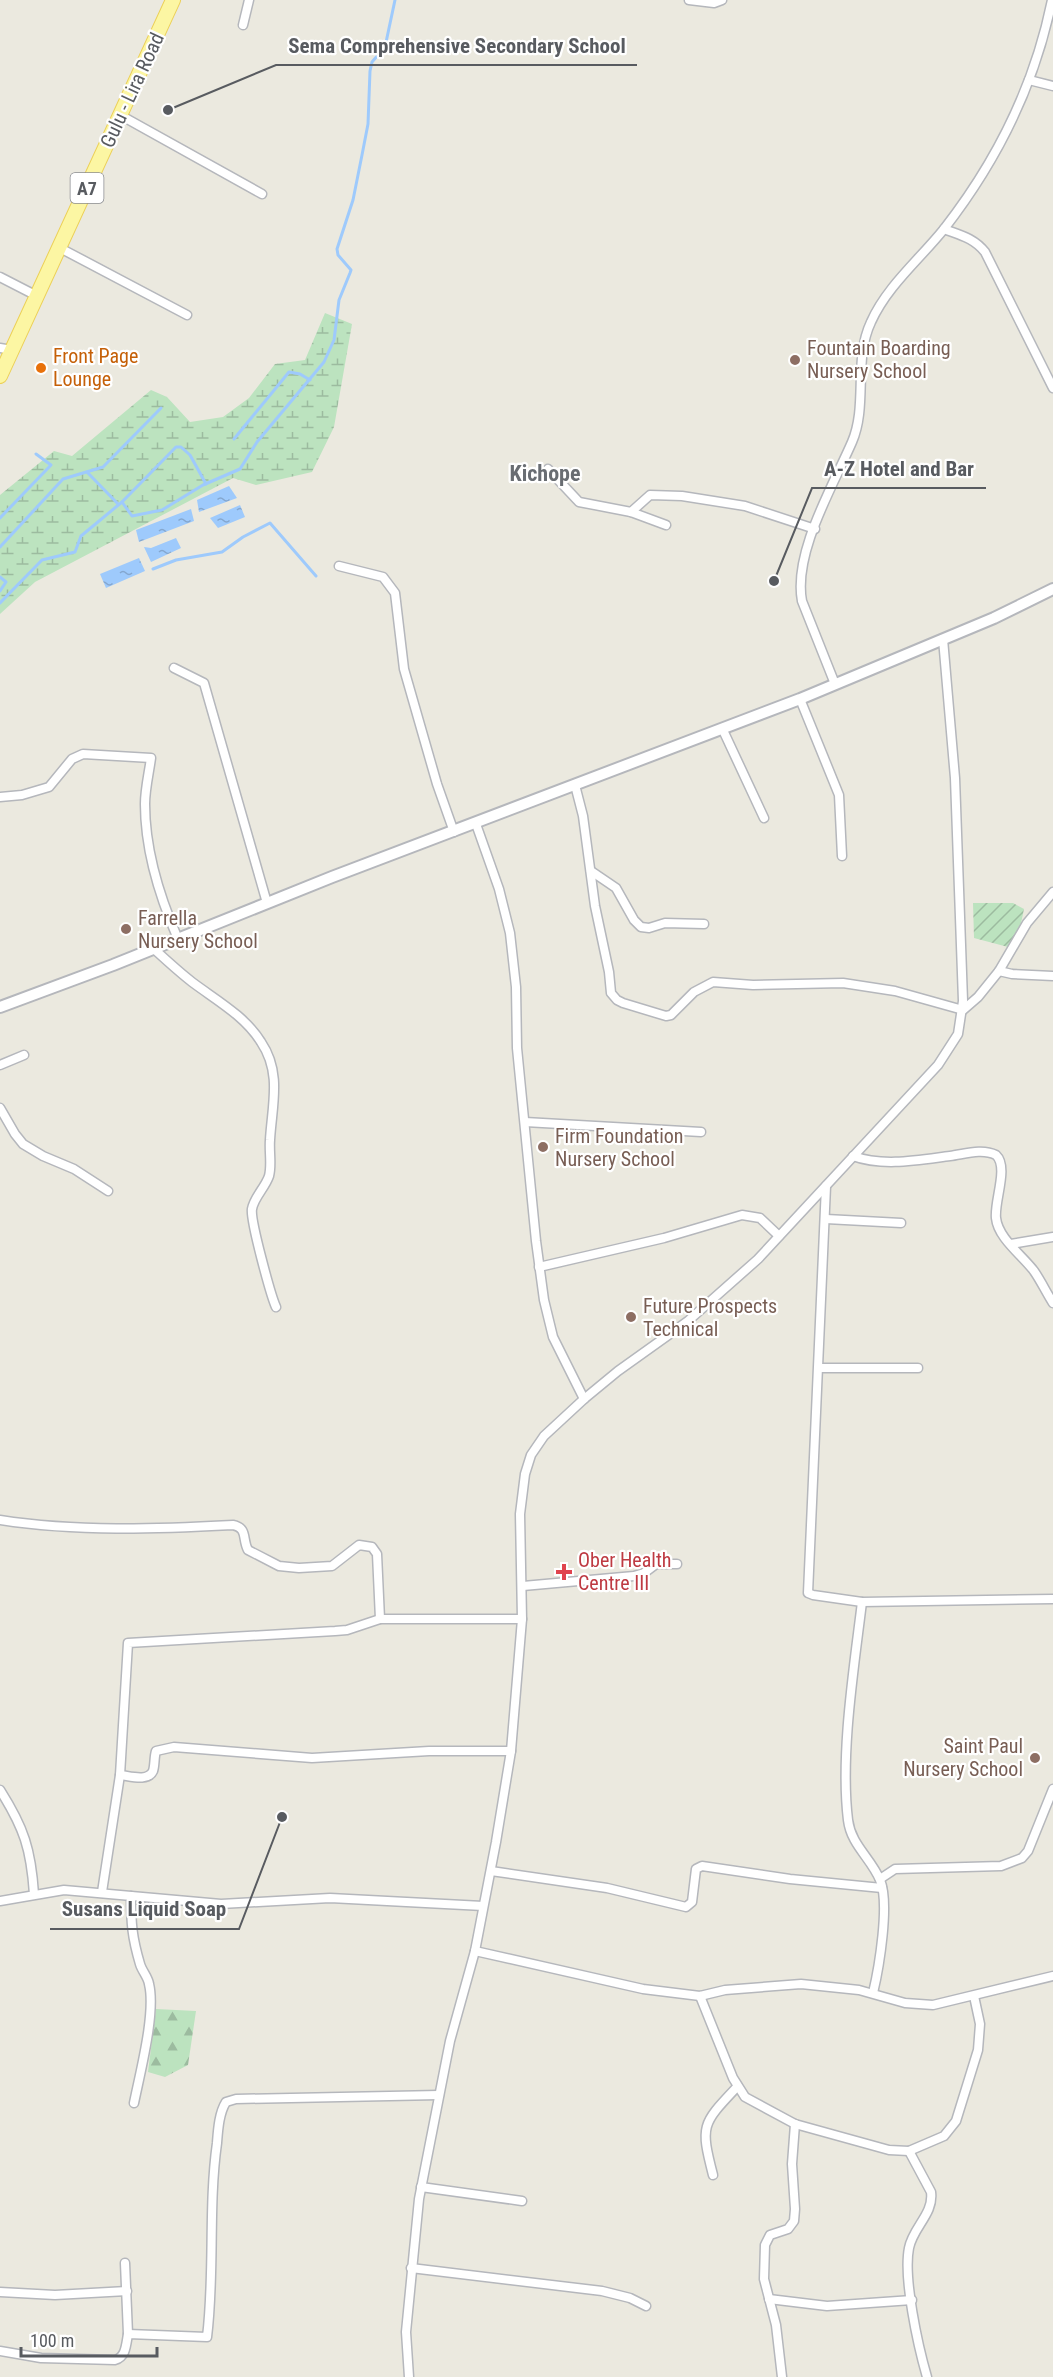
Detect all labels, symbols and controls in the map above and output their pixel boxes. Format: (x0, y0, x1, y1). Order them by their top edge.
callout: Sema Comprehensive Secondary School (276, 26, 637, 65)
street label: Gulu - Lira Road (95, 29, 169, 151)
text: Sema Comprehensive Secondary School (288, 34, 626, 58)
road number: A7 (70, 173, 104, 203)
place label: Fountain Boarding Nursery School (807, 336, 951, 383)
place label: Front Page Lounge (53, 344, 138, 391)
marker: Fountain Boarding Nursery School (788, 353, 802, 367)
marker: Front Page Lounge (34, 361, 48, 375)
callout: A-Z Hotel and Bar (812, 449, 986, 488)
text: A-Z Hotel and Bar (824, 457, 974, 481)
district label: Kichope (509, 461, 581, 486)
place label: Farrella Nursery School (138, 906, 258, 953)
marker: Farrella Nursery School (119, 922, 133, 936)
place label: Firm Foundation Nursery School (555, 1124, 684, 1171)
marker: Firm Foundation Nursery School (536, 1140, 550, 1154)
place label: Future Prospects Technical (643, 1294, 777, 1341)
marker: Future Prospects Technical (624, 1310, 638, 1324)
place label: Ober Health Centre III (578, 1548, 671, 1595)
marker: Ober Health Centre III (555, 1563, 573, 1581)
place label: Saint Paul Nursery School (903, 1734, 1023, 1781)
marker: Saint Paul Nursery School (1028, 1751, 1042, 1765)
callout: Susans Liquid Soap (50, 1890, 239, 1929)
text: Susans Liquid Soap (62, 1897, 226, 1921)
scale bar (21, 2320, 158, 2358)
text: 100 m (30, 2330, 74, 2351)

